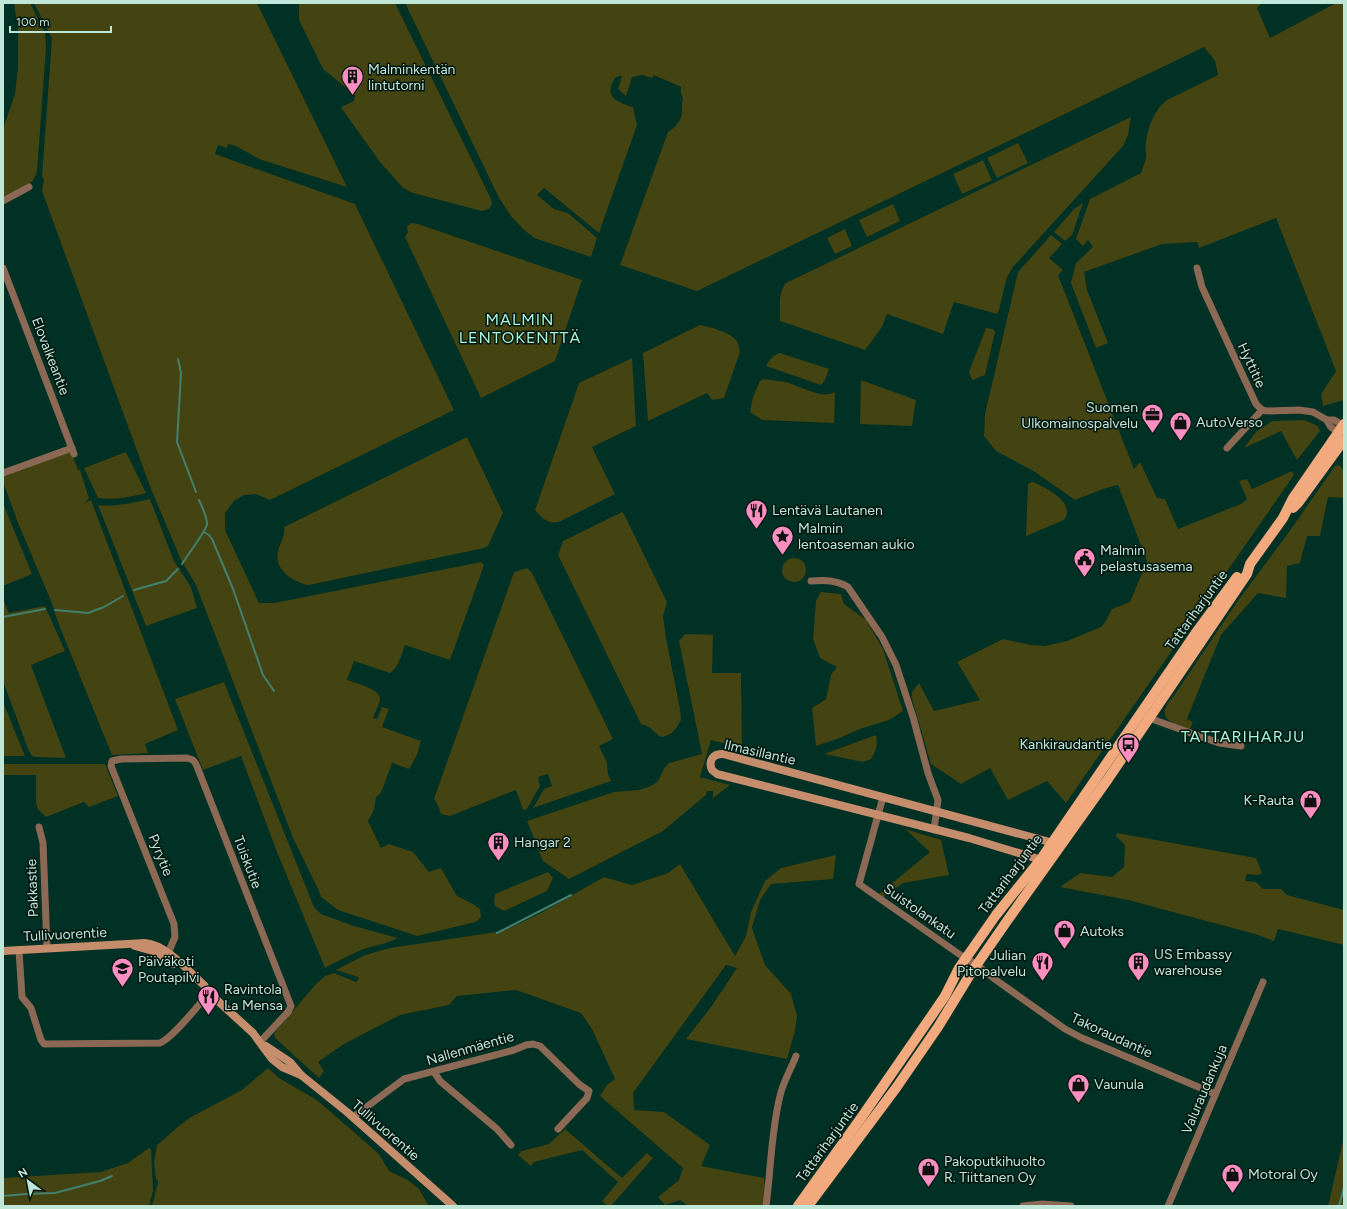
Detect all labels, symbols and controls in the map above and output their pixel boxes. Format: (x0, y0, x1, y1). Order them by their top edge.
scale bar (10, 8, 111, 34)
text: 100 m (16, 15, 50, 29)
place label: Malminkentän lintutorni (368, 61, 456, 94)
building icon: Malminkentän lintutorni (339, 64, 365, 97)
district label: MALMIN LENTOKENTTÄ (459, 310, 581, 347)
street label: Elovalkeantie (28, 315, 73, 398)
street label: Hyttitie (1234, 340, 1270, 391)
place label: Suomen Ulkomainospalvelu (1021, 399, 1138, 432)
office icon: Suomen Ulkomainospalvelu (1140, 402, 1166, 435)
shop icon: AutoVerso (1168, 409, 1194, 442)
place label: AutoVerso (1196, 414, 1263, 431)
restaurant icon: Lentävä Lautanen (744, 497, 770, 530)
place label: Lentävä Lautanen (772, 502, 883, 519)
place label: Malmin lentoaseman aukio (798, 520, 915, 553)
place icon: Malmin lentoaseman aukio (770, 523, 796, 556)
place label: Malmin pelastusasema (1100, 542, 1193, 575)
public building icon: Malmin pelastusasema (1072, 545, 1098, 578)
street label: Tattariharjuntie (1162, 567, 1231, 654)
district label: TATTARIHARJU (1181, 727, 1305, 746)
bus stop icon: Kankiraudantie (1115, 731, 1141, 764)
street label: Ilmasillantie (722, 736, 798, 769)
place label: Kankiraudantie (1020, 736, 1112, 753)
shop icon: K-Rauta (1297, 787, 1323, 820)
place label: K-Rauta (1244, 792, 1294, 809)
building icon: Hangar 2 (485, 829, 511, 862)
street label: Tattariharjuntie (975, 831, 1046, 917)
street label: Pyrytie (144, 832, 177, 879)
street label: Tuiskutie (230, 833, 266, 891)
place label: Hangar 2 (514, 834, 571, 851)
street label: Pakkastie (23, 858, 42, 917)
street label: Suistolankatu (880, 880, 959, 943)
shop icon: Autoks (1052, 918, 1078, 951)
place label: Autoks (1080, 923, 1124, 940)
street label: Tullivuorentie (23, 924, 108, 945)
place label: US Embassy warehouse (1154, 946, 1233, 979)
place label: Julian Pitopalvelu (957, 947, 1026, 980)
building icon: US Embassy warehouse (1126, 949, 1152, 982)
restaurant icon: Julian Pitopalvelu (1029, 950, 1055, 983)
place label: Päiväkoti Poutapilvi (138, 953, 199, 986)
school or university icon: Päiväkoti Poutapilvi (109, 956, 135, 989)
place label: Ravintola La Mensa (224, 981, 283, 1014)
restaurant icon: Ravintola La Mensa (196, 984, 222, 1017)
street label: Takoraudantie (1068, 1009, 1155, 1062)
street label: Nallenmäentie (424, 1028, 516, 1069)
street label: Valuraudankuja (1178, 1042, 1231, 1136)
shop icon: Vaunula (1066, 1071, 1092, 1104)
place label: Vaunula (1094, 1076, 1144, 1093)
street label: Tullivuorentie (348, 1096, 423, 1165)
street label: Tattariharjuntie (793, 1099, 862, 1186)
place label: Pakoputkihuolto R. Tiittanen Oy (944, 1153, 1045, 1186)
shop icon: Pakoputkihuolto R. Tiittanen Oy (916, 1156, 942, 1189)
north arrow (8, 1161, 48, 1201)
shop icon: Motoral Oy (1219, 1161, 1245, 1194)
text: N (16, 1165, 30, 1181)
place label: Motoral Oy (1248, 1166, 1319, 1183)

